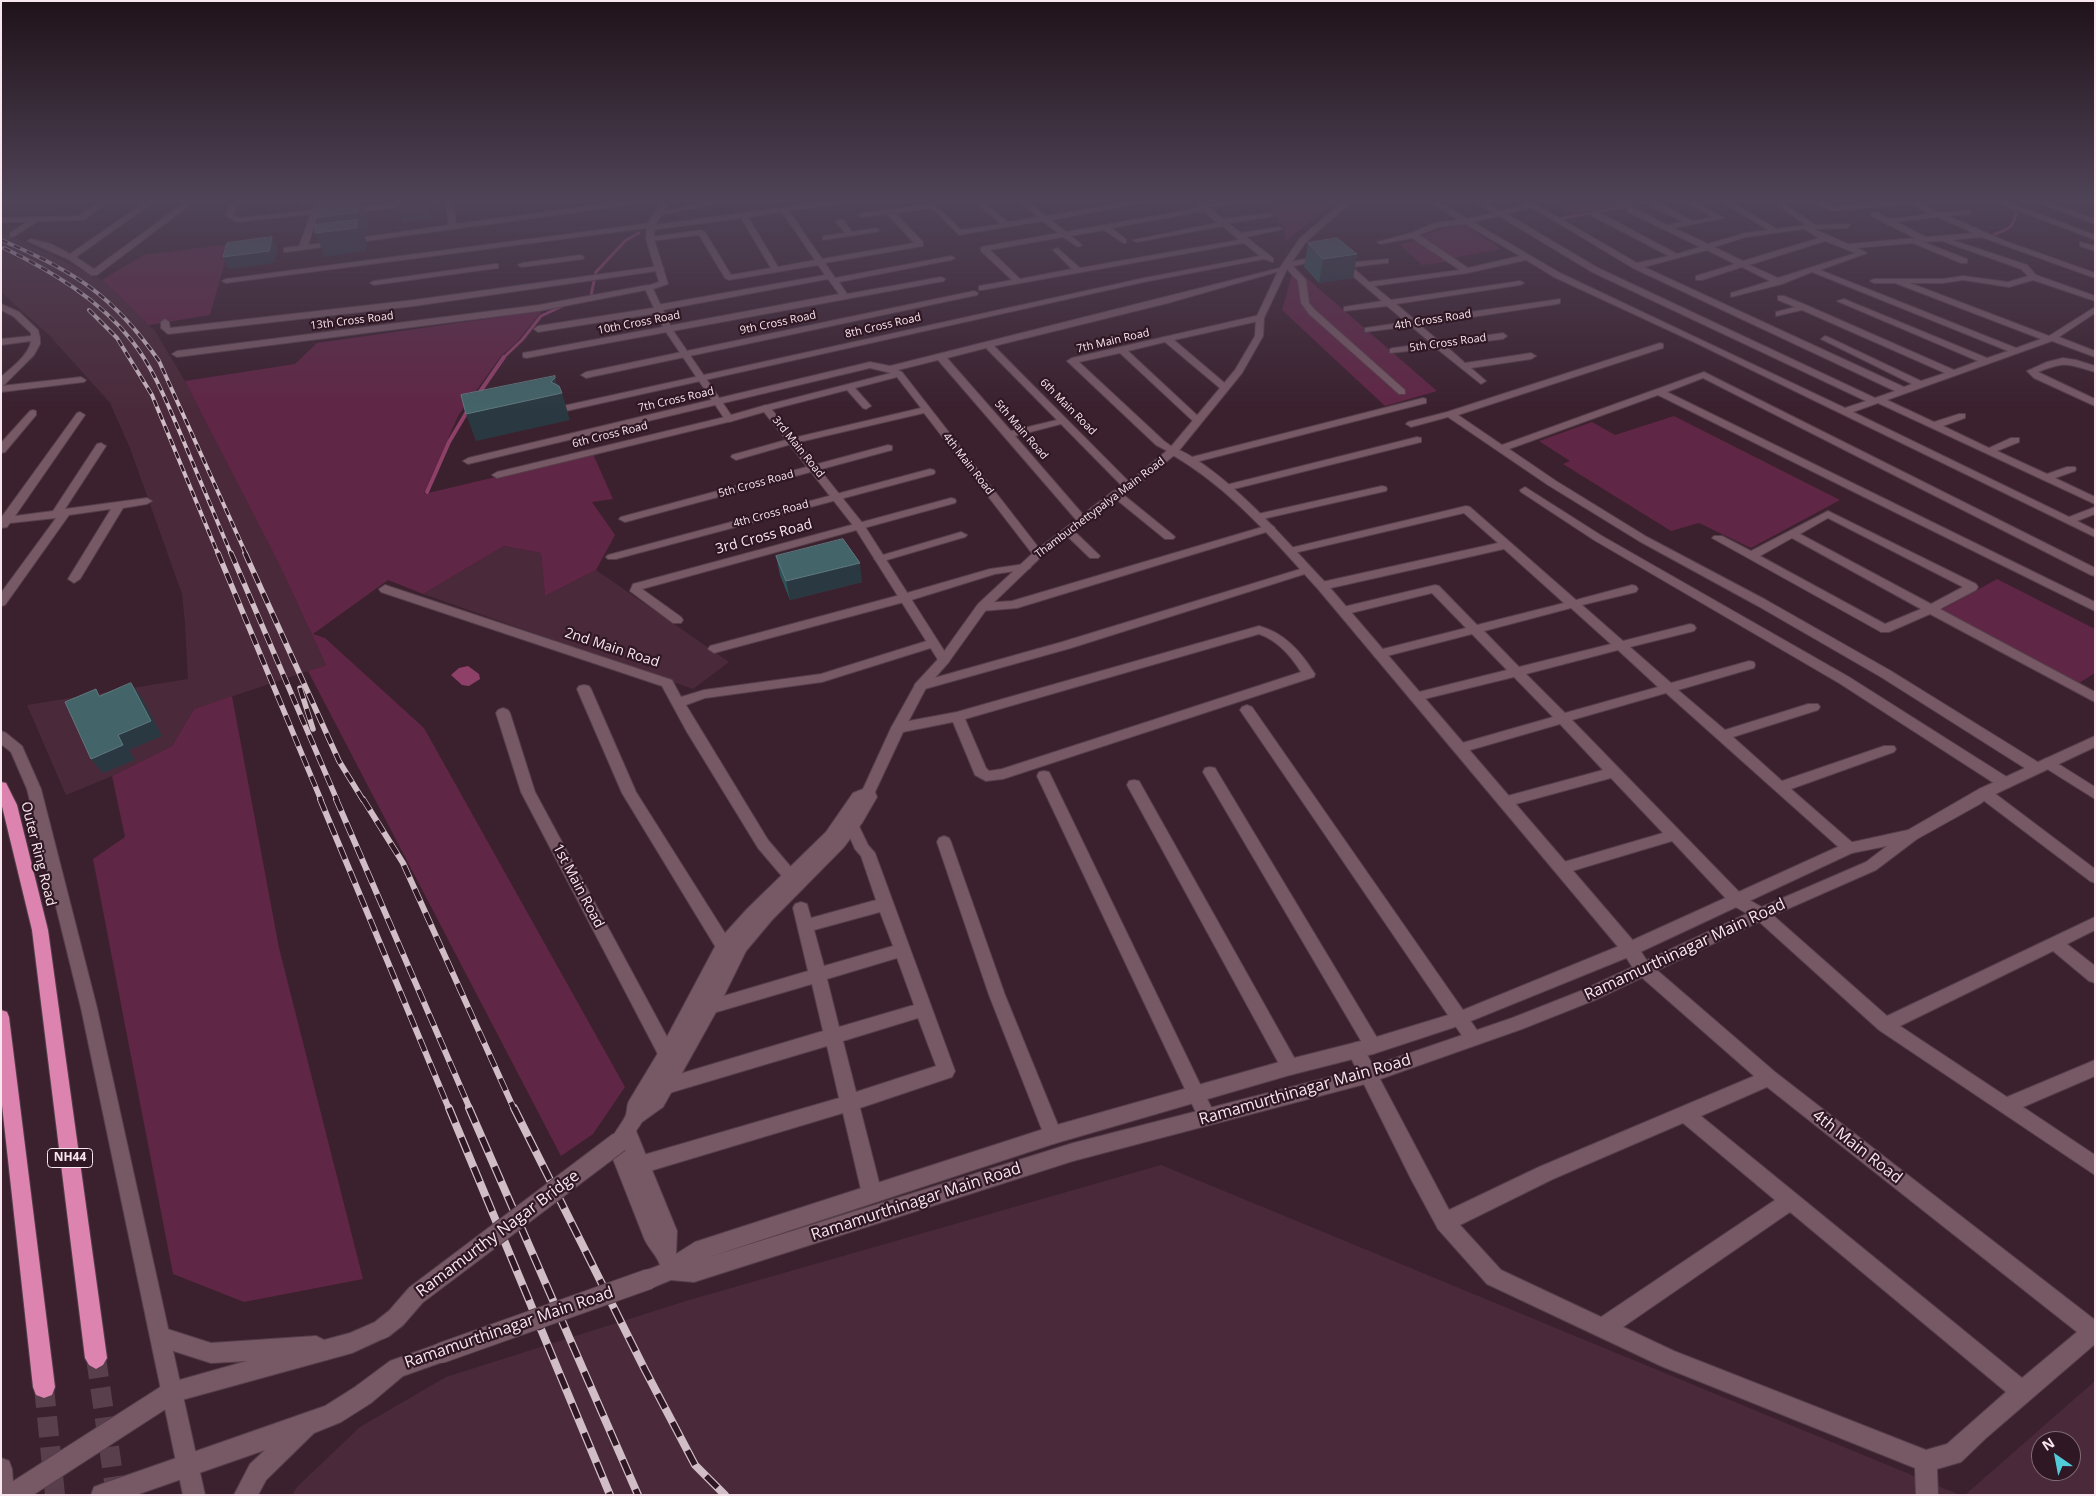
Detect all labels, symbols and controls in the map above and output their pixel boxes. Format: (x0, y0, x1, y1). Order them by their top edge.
street label: 4th Cross Road (1394, 307, 1472, 333)
street label: 9th Cross Road (739, 308, 817, 338)
street label: 13th Cross Road (310, 309, 394, 333)
street label: 10th Cross Road (597, 309, 681, 337)
street label: 8th Cross Road (844, 311, 922, 341)
street label: 7th Main Road (1075, 326, 1151, 356)
street label: 5th Cross Road (1409, 331, 1487, 355)
street label: 6th Main Road (1037, 376, 1099, 438)
street label: 7th Cross Road (637, 385, 715, 415)
street label: 5th Main Road (992, 398, 1050, 462)
street label: 3rd Main Road (769, 414, 827, 480)
street label: 6th Cross Road (571, 419, 649, 451)
street label: 4th Main Road (940, 431, 996, 497)
street label: Thambuchettypalya Main Road (1033, 455, 1167, 561)
street label: 5th Cross Road (717, 468, 795, 500)
street label: 4th Cross Road (732, 498, 810, 530)
street label: 3rd Cross Road (714, 516, 814, 558)
street label: 2nd Main Road (563, 625, 661, 671)
street label: Outer Ring Road (17, 800, 59, 908)
street label: 1st Main Road (549, 841, 607, 931)
street label: Ramamurthinagar Main Road (1581, 895, 1789, 1005)
street label: Ramamurthinagar Main Road (1197, 1051, 1413, 1129)
street label: 4th Main Road (1808, 1106, 1906, 1188)
road number: NH44 (48, 1148, 92, 1168)
street label: Ramamurthinagar Main Road (809, 1159, 1023, 1245)
street label: Ramamurthy Nagar Bridge (413, 1166, 583, 1302)
street label: Ramamurthinagar Main Road (402, 1283, 616, 1373)
north arrow (2031, 1431, 2081, 1481)
text: N (2038, 1433, 2058, 1455)

